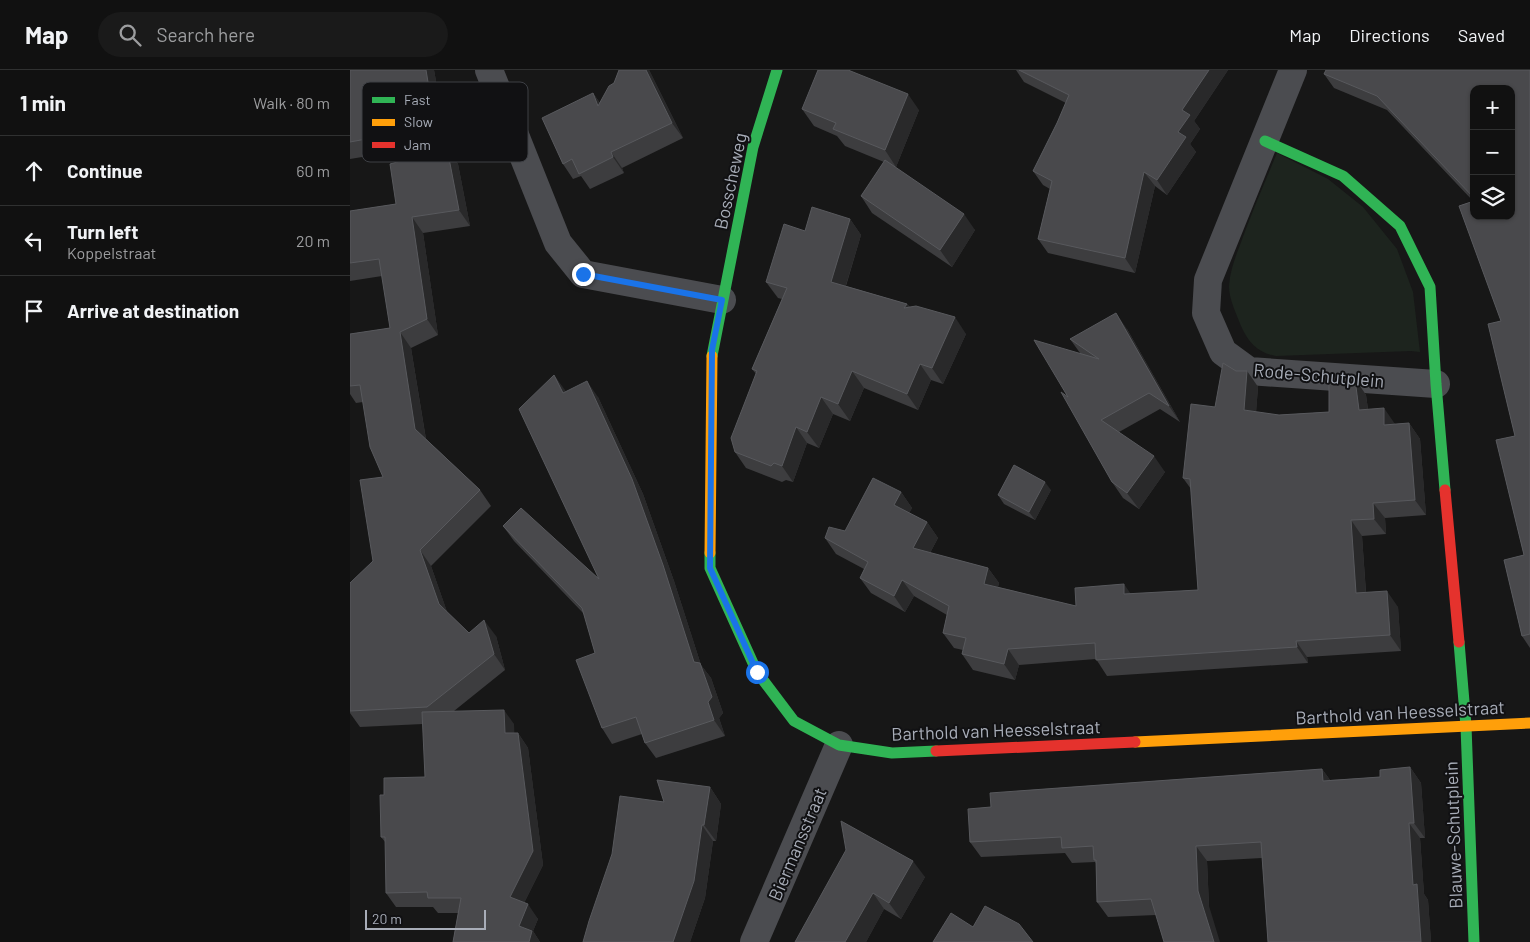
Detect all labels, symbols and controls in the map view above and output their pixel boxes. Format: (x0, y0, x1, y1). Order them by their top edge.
search box (98, 12, 448, 57)
text: Map (25, 20, 68, 49)
icon: search (116, 21, 144, 49)
text: Search here (156, 23, 255, 46)
text: Map (1289, 24, 1321, 46)
text: Directions (1349, 24, 1430, 46)
text: Saved (1458, 24, 1505, 46)
legend (362, 82, 528, 162)
map controls (1470, 85, 1515, 220)
button: + (1470, 85, 1515, 130)
text: 1 min (20, 90, 66, 115)
text: Fast (404, 91, 430, 108)
text: Walk · 80 m (253, 93, 330, 112)
text: Slow (404, 113, 433, 130)
button: − (1470, 130, 1515, 175)
street label: Bosscheweg (709, 131, 751, 231)
text: Jam (404, 136, 431, 153)
icon: ahead (20, 157, 48, 185)
text: Continue (67, 159, 143, 182)
text: 60 m (296, 161, 330, 180)
button: layers (1470, 175, 1515, 220)
text: Turn left (67, 220, 138, 243)
icon: left (20, 227, 48, 255)
text: 20 m (296, 231, 330, 250)
text: Koppelstraat (67, 243, 156, 262)
route end (572, 263, 595, 286)
icon: arrive (20, 297, 48, 325)
text: Arrive at destination (67, 299, 239, 322)
street label: Rode-Schutplein (1253, 358, 1385, 392)
route start (746, 661, 769, 684)
street label: Barthold van Heesselstraat (1295, 696, 1505, 728)
street label: Barthold van Heesselstraat (891, 715, 1101, 745)
street label: Blauwe-Schutplein (1439, 761, 1467, 909)
street label: Biermansstraat (763, 784, 831, 904)
scale bar (365, 907, 486, 930)
text: 20 m (372, 910, 402, 927)

